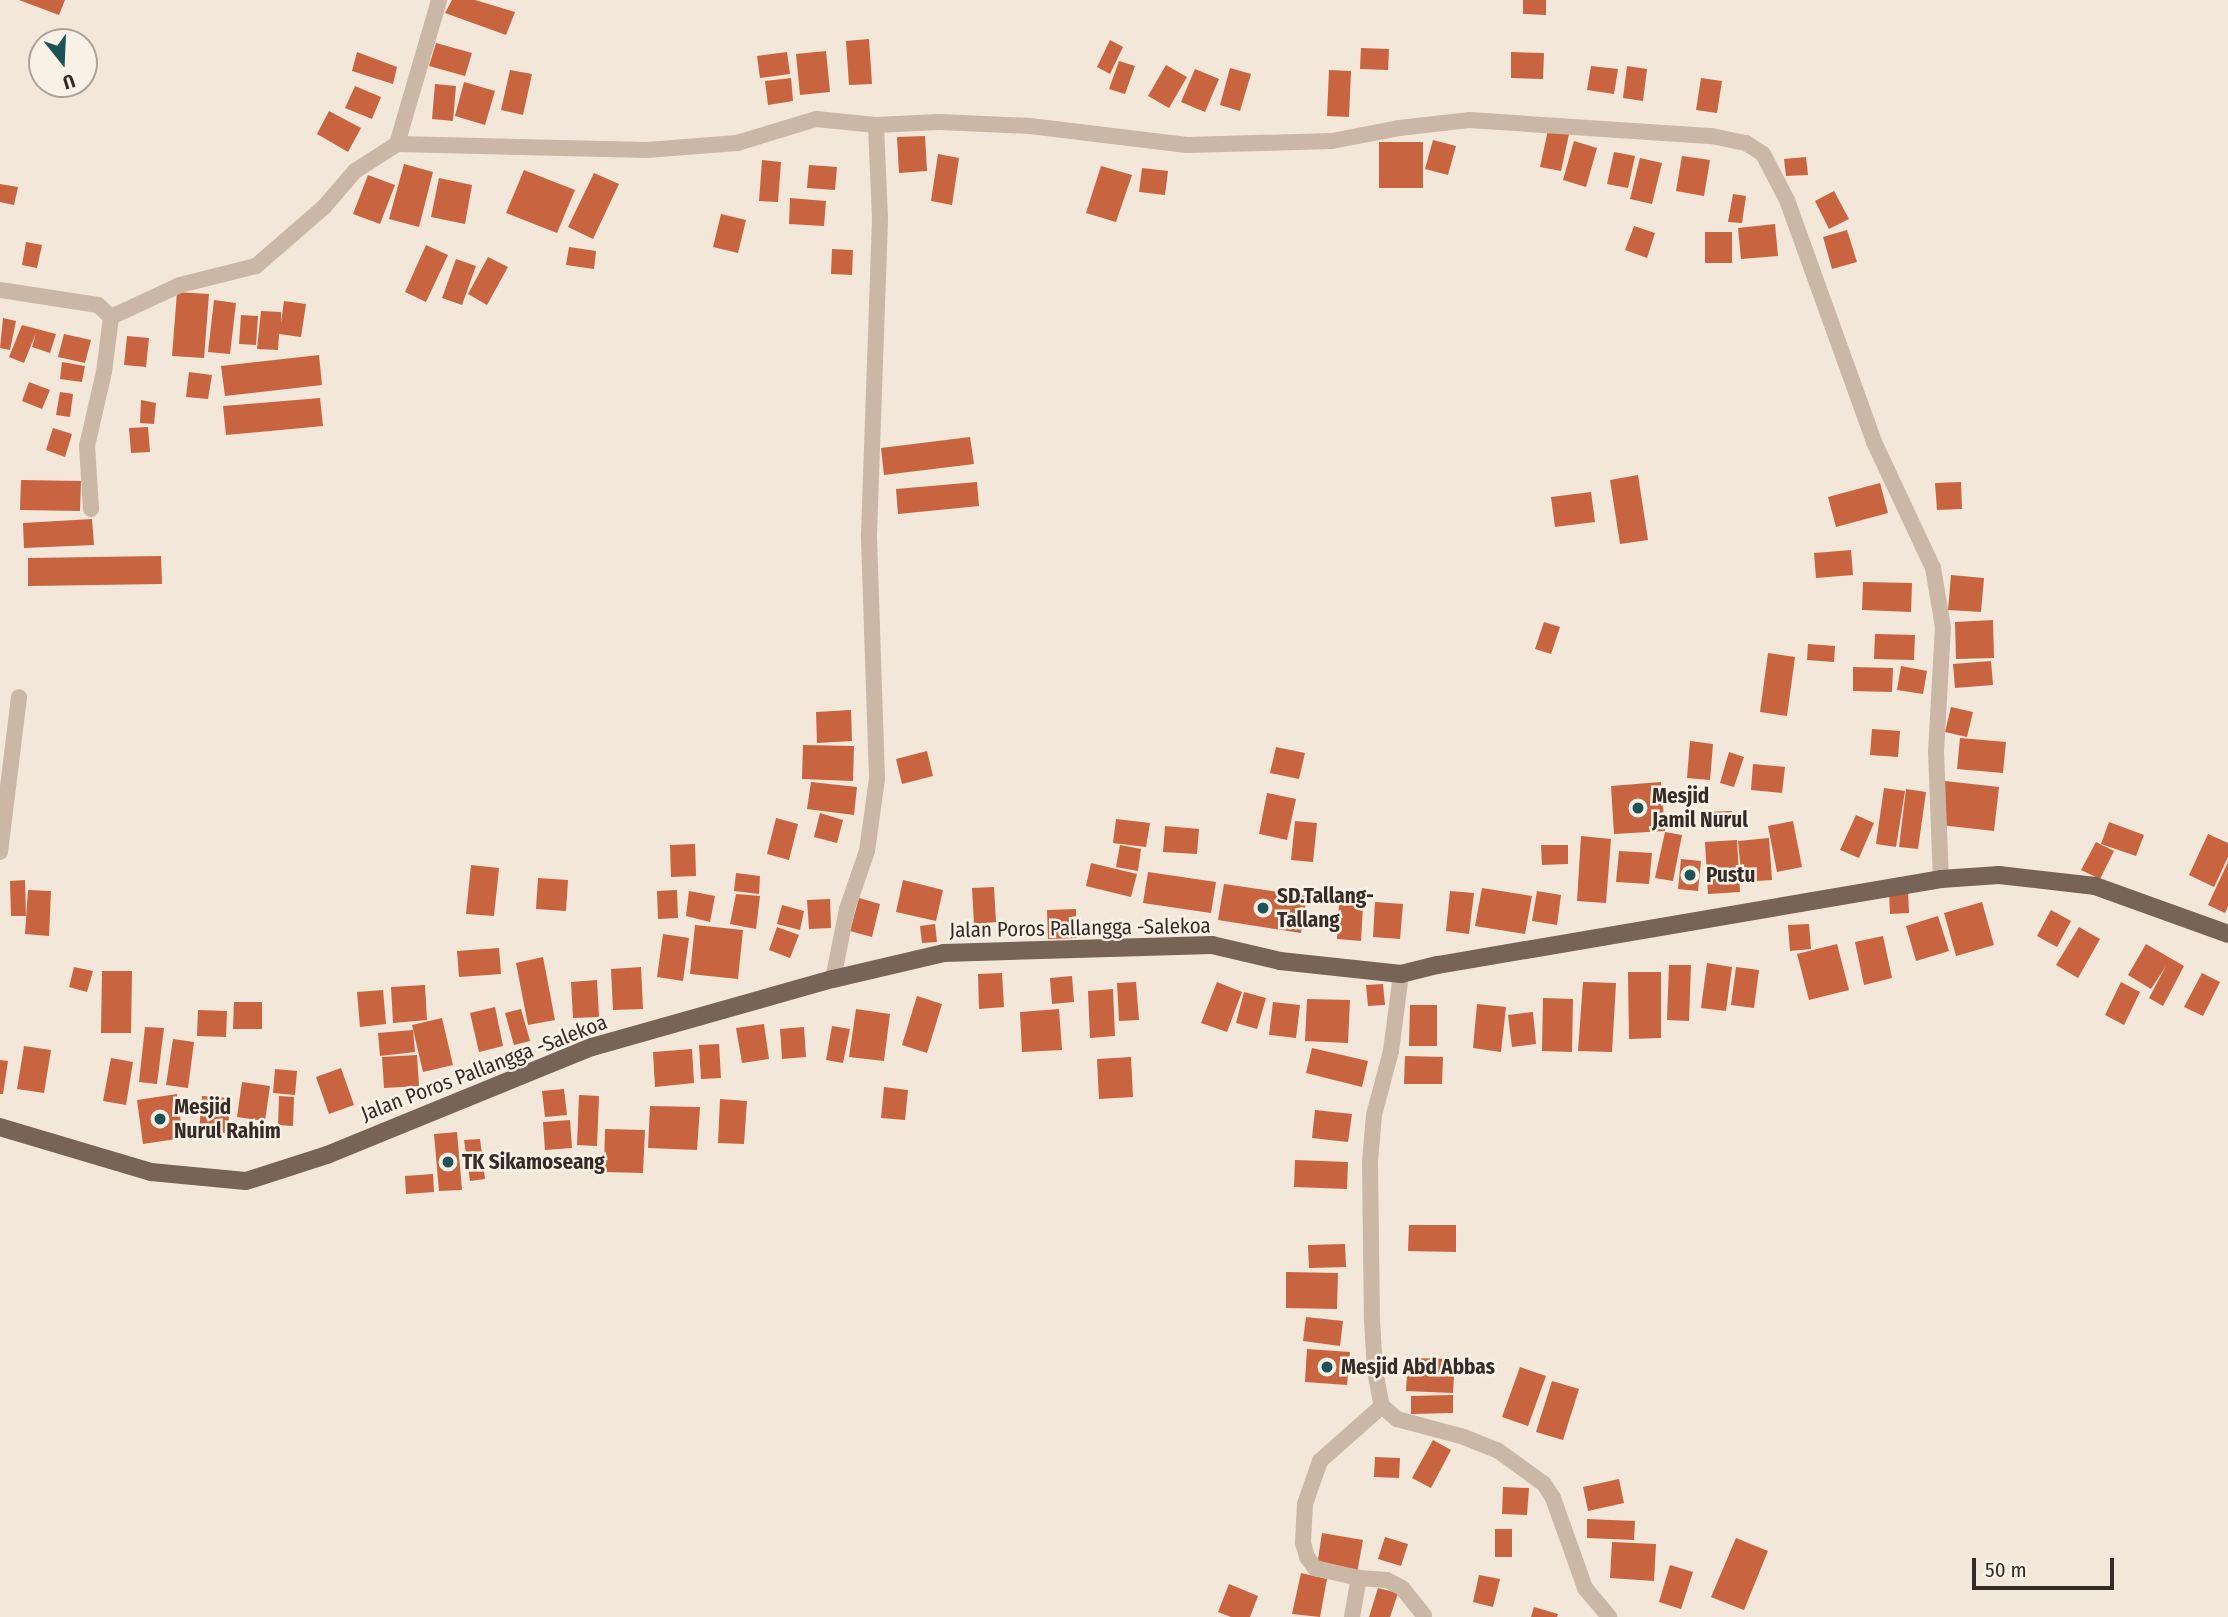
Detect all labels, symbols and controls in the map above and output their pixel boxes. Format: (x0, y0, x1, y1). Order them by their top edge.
north arrow (28, 28, 98, 98)
text: U (60, 69, 78, 94)
place label: Mesjid Jamil Nurul (1652, 783, 1748, 833)
marker: Mesjid Jamil Nurul (1630, 800, 1646, 816)
place label: Pustu (1706, 862, 1755, 888)
marker: Pustu (1680, 865, 1700, 885)
place label: SD.Tallang- Tallang (1277, 883, 1374, 933)
marker: SD.Tallang- Tallang (1255, 900, 1271, 916)
street label: Jalan Poros Pallangga -Salekoa (949, 913, 1211, 943)
street label: Jalan Poros Pallangga -Salekoa (357, 1009, 611, 1127)
place label: Mesjid Nurul Rahim (174, 1094, 281, 1144)
marker: Mesjid Nurul Rahim (152, 1111, 168, 1127)
place label: TK Sikamoseang (462, 1149, 605, 1175)
marker: TK Sikamoseang (440, 1154, 456, 1170)
place label: Mesjid Abd Abbas (1341, 1354, 1495, 1380)
marker: Mesjid Abd Abbas (1319, 1359, 1335, 1375)
scale bar (1976, 1544, 2118, 1588)
text: 50 m (1985, 1557, 2027, 1583)

